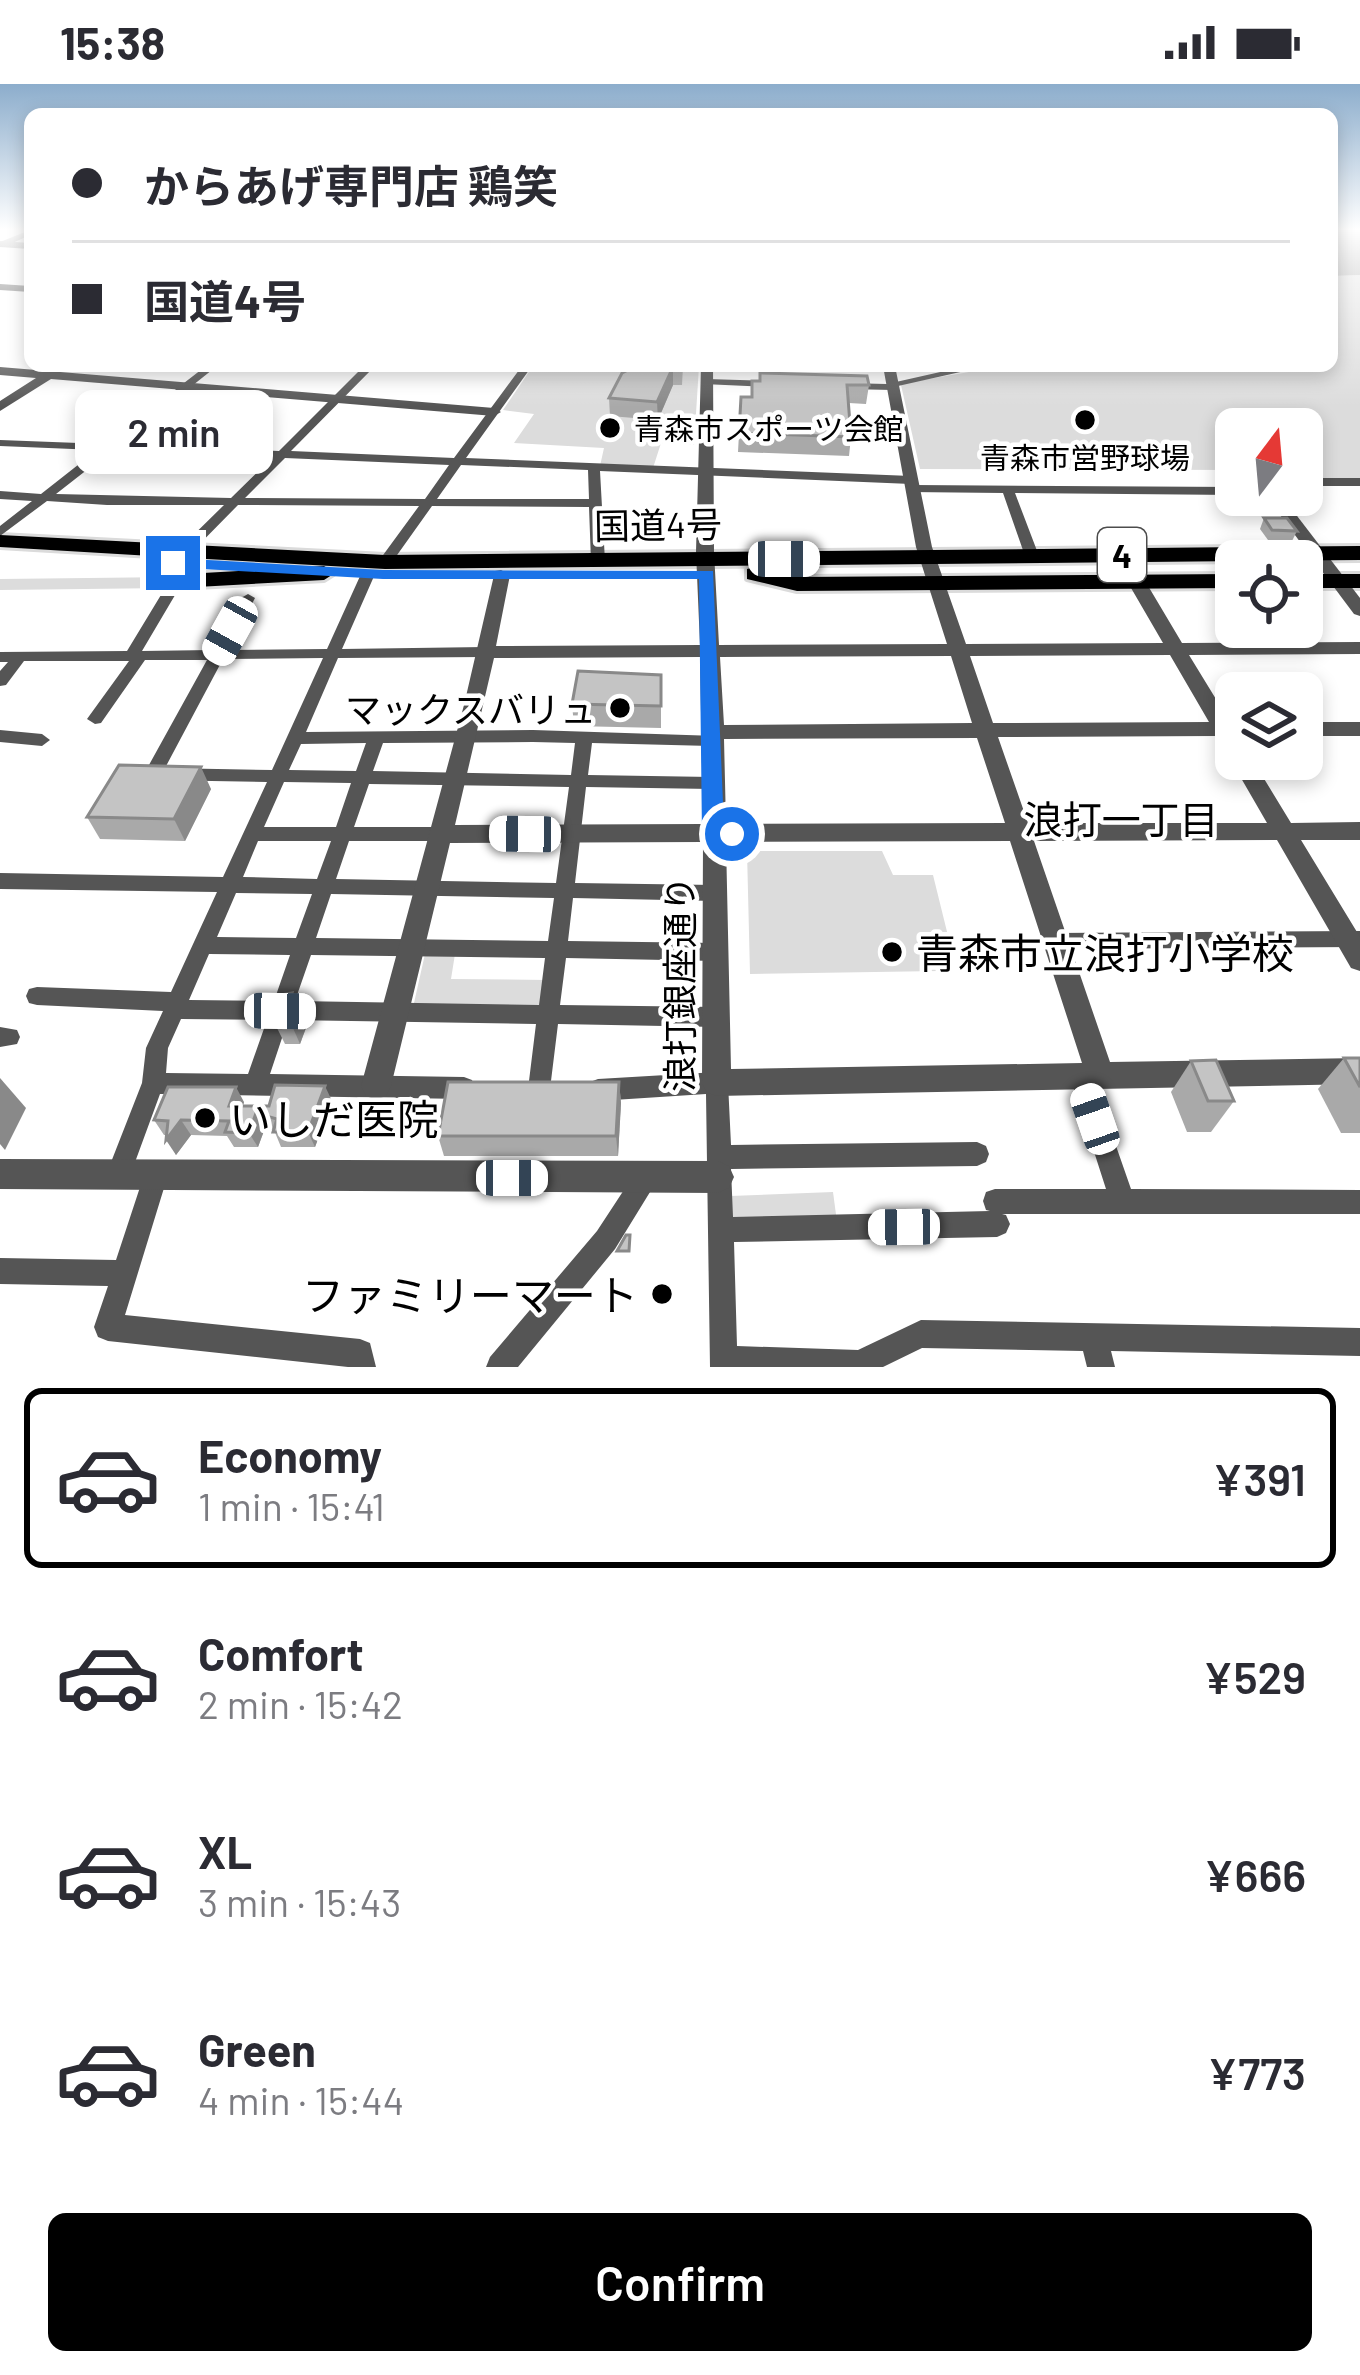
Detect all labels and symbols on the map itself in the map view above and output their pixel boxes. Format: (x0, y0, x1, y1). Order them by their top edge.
callout: 2 min (74, 389, 272, 473)
marker: 青森市営野球場 (1072, 407, 1098, 433)
north arrow (1215, 408, 1323, 516)
place label: 青森市スポーツ会館 (634, 410, 903, 446)
marker: 青森市スポーツ会館 (597, 415, 623, 441)
place label: 青森市営野球場 (980, 439, 1190, 475)
street label: 国道4号 (594, 501, 722, 547)
road number: 4 (1098, 528, 1146, 582)
route end (146, 536, 200, 590)
car (748, 541, 820, 577)
car (197, 591, 263, 671)
place label: マックスバリュ (345, 687, 596, 730)
marker: マックスバリュ (607, 695, 633, 721)
district label: 浪打一丁目 (1023, 795, 1219, 842)
route start (705, 807, 759, 861)
car (489, 815, 561, 853)
street label: 浪打銀座通り (657, 876, 700, 1092)
place label: 青森市立浪打小学校 (916, 927, 1294, 977)
marker: 青森市立浪打小学校 (879, 939, 905, 965)
car (244, 992, 316, 1030)
car (1066, 1079, 1124, 1159)
place label: いしだ医院 (229, 1093, 439, 1143)
marker: いしだ医院 (192, 1105, 218, 1131)
car (476, 1160, 548, 1196)
car (868, 1208, 940, 1246)
place label: ファミリーマート (302, 1269, 638, 1319)
marker: ファミリーマート (649, 1281, 675, 1307)

